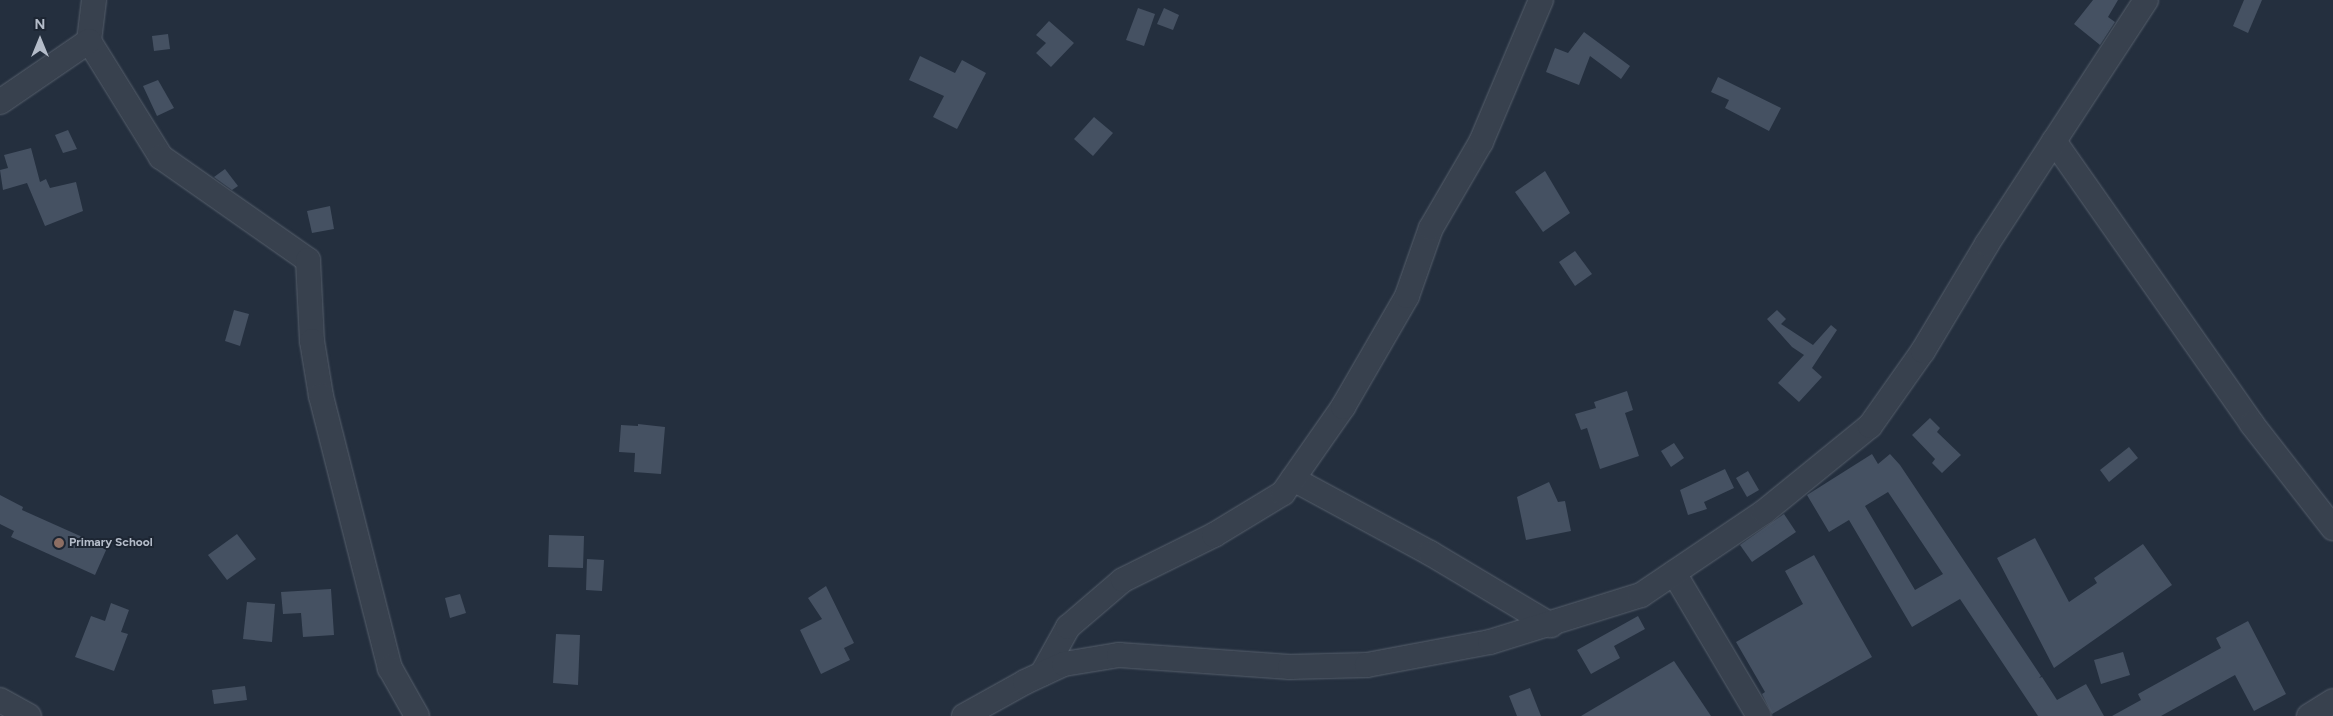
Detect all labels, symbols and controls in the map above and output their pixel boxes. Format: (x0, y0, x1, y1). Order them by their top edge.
north arrow (15, 15, 65, 65)
text: N (35, 16, 45, 33)
place label: Primary School (69, 536, 153, 550)
marker: Primary School (53, 537, 65, 549)

